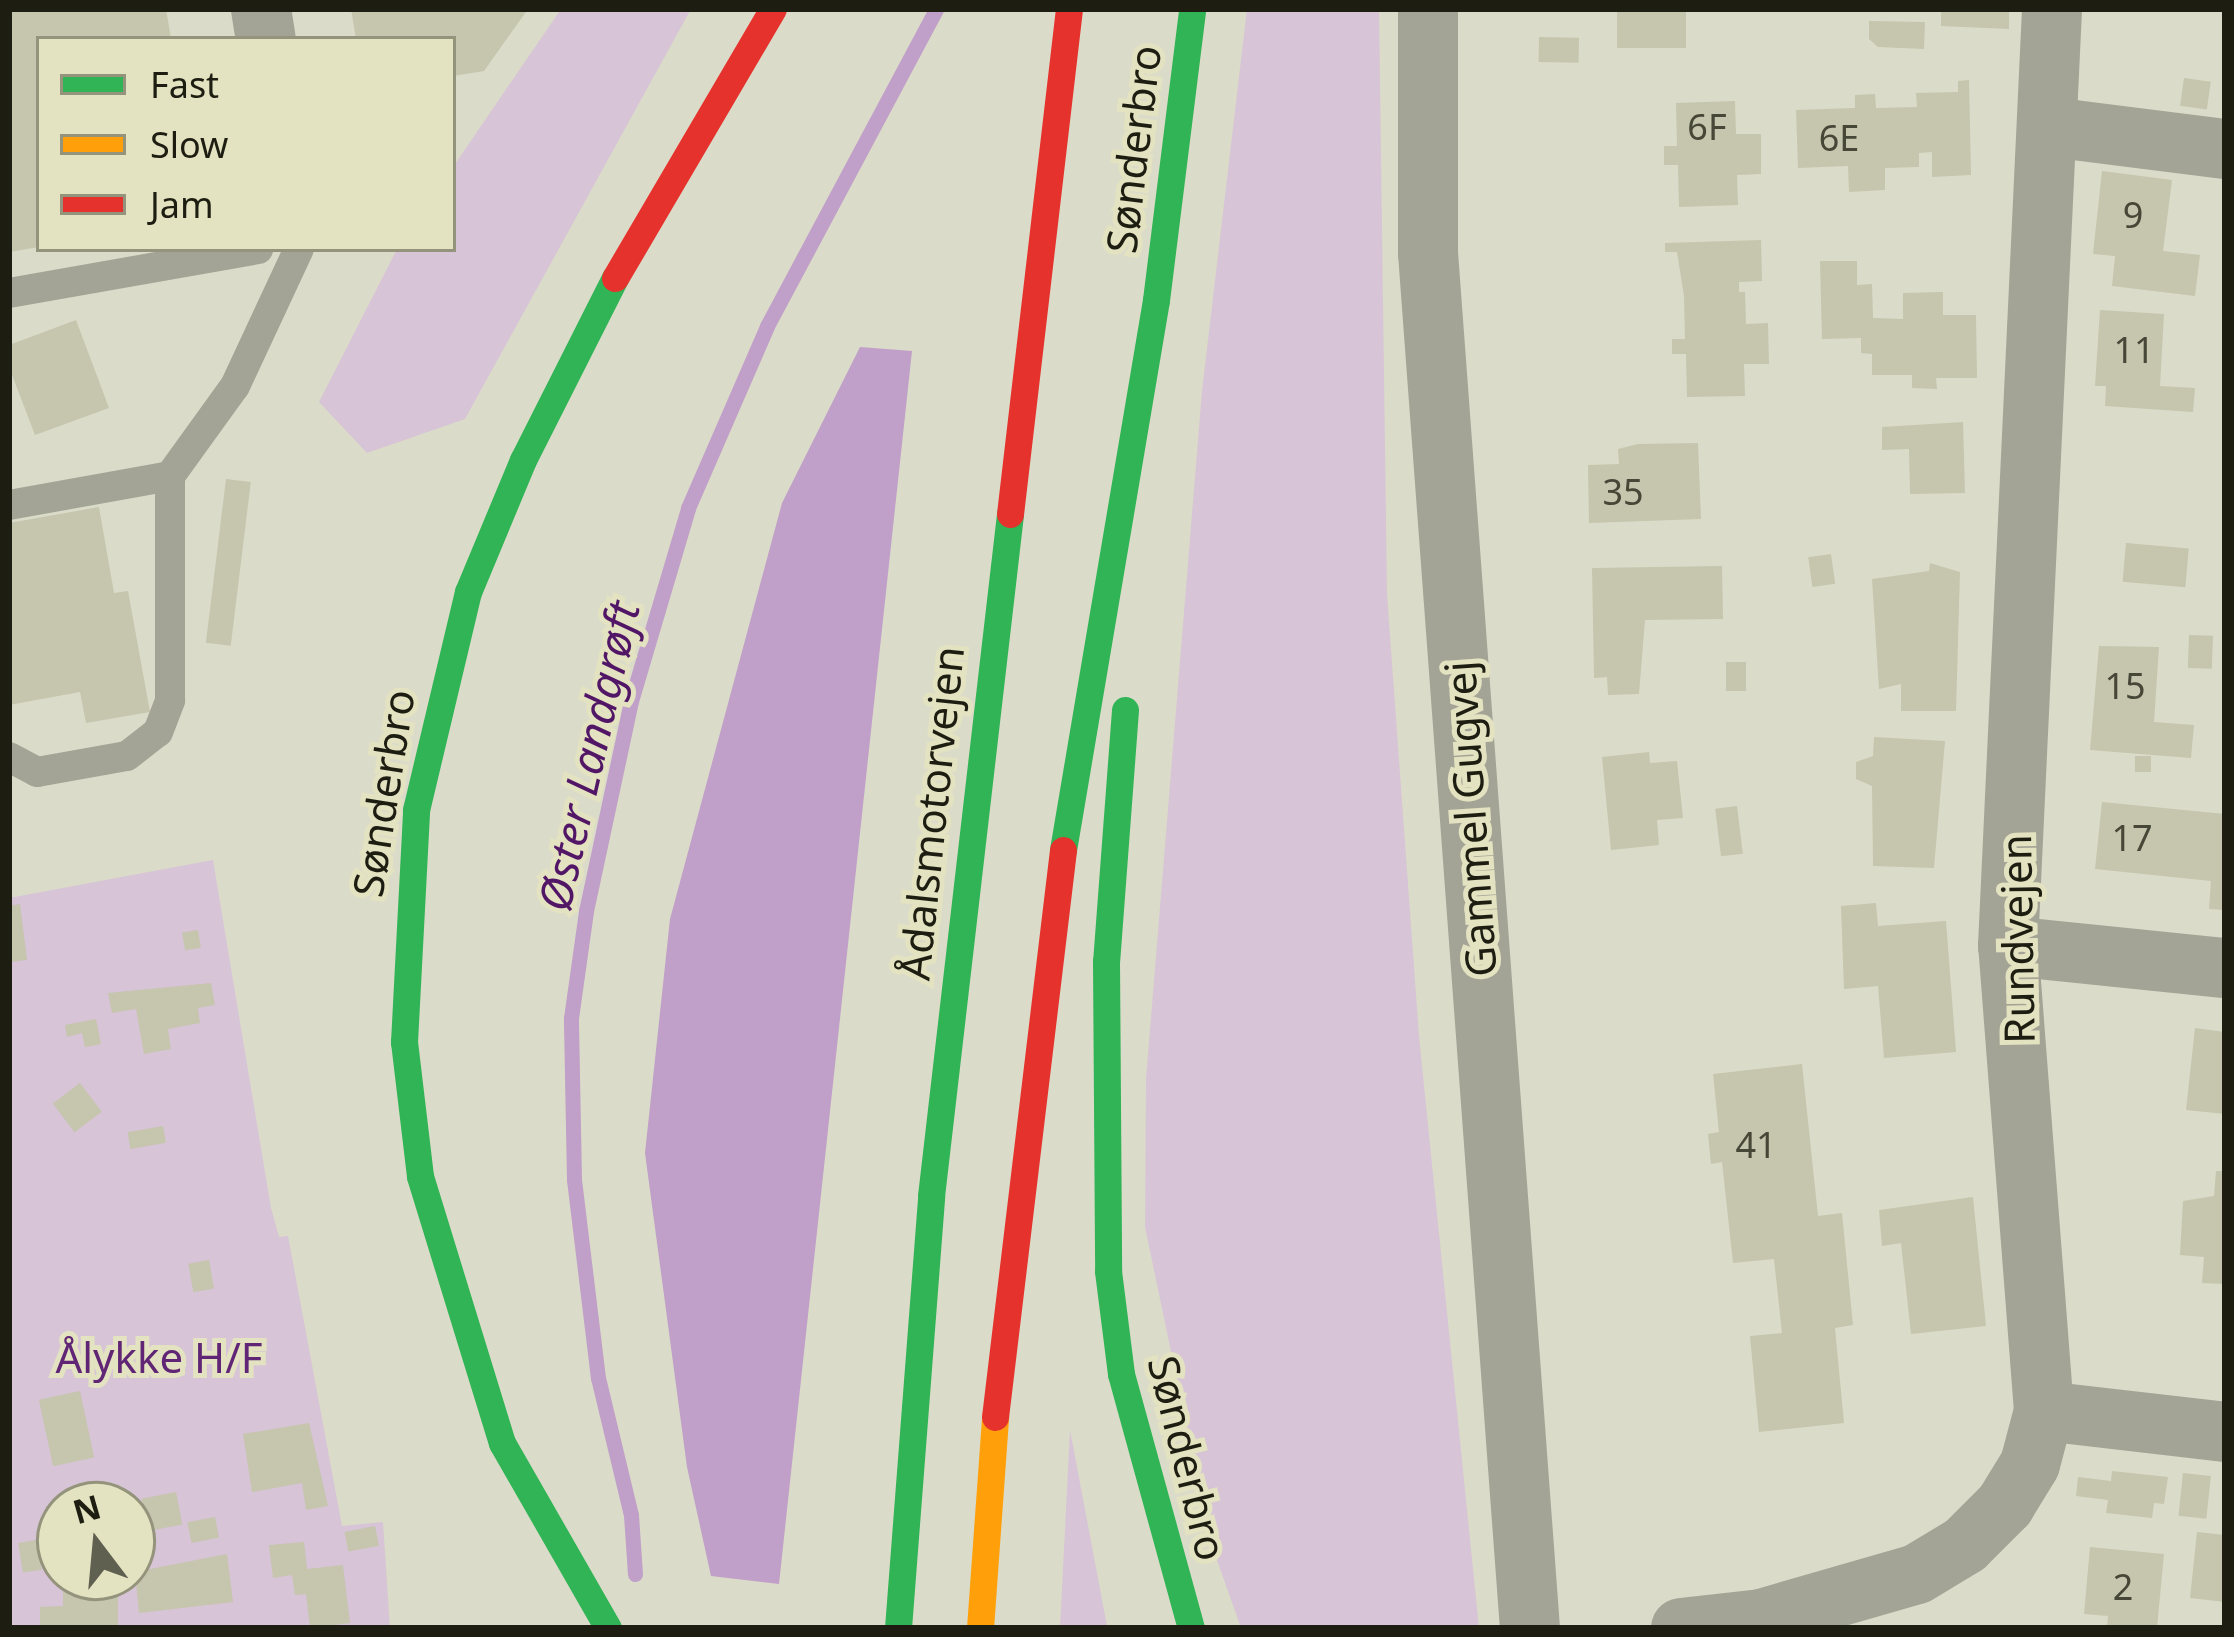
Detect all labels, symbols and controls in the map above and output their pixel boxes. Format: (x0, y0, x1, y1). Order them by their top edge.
legend (36, 36, 456, 252)
street label: Sønderbro (1095, 42, 1171, 256)
text: Fast (150, 60, 219, 109)
house number: 6F (1687, 105, 1727, 149)
house number: 6E (1819, 116, 1859, 160)
text: Slow (150, 120, 228, 169)
text: Jam (150, 180, 214, 229)
house number: 9 (2123, 193, 2143, 237)
house number: 11 (2113, 328, 2155, 372)
house number: 35 (1602, 470, 1644, 514)
water label: Øster Landgrøft (526, 596, 650, 916)
street label: Ådalsmotorvejen (888, 644, 974, 982)
street label: Gammel Gugvej (1434, 659, 1506, 979)
house number: 15 (2104, 664, 2146, 708)
street label: Sønderbro (342, 686, 424, 900)
house number: 17 (2111, 816, 2153, 860)
street label: Rundvejen (1990, 834, 2044, 1044)
house number: 41 (1735, 1123, 1777, 1167)
park label: Ålykke H/F (55, 1332, 263, 1382)
street label: Sønderbro (1138, 1350, 1238, 1566)
north arrow (36, 1481, 156, 1601)
text: N (68, 1483, 106, 1534)
house number: 2 (2113, 1565, 2133, 1609)

